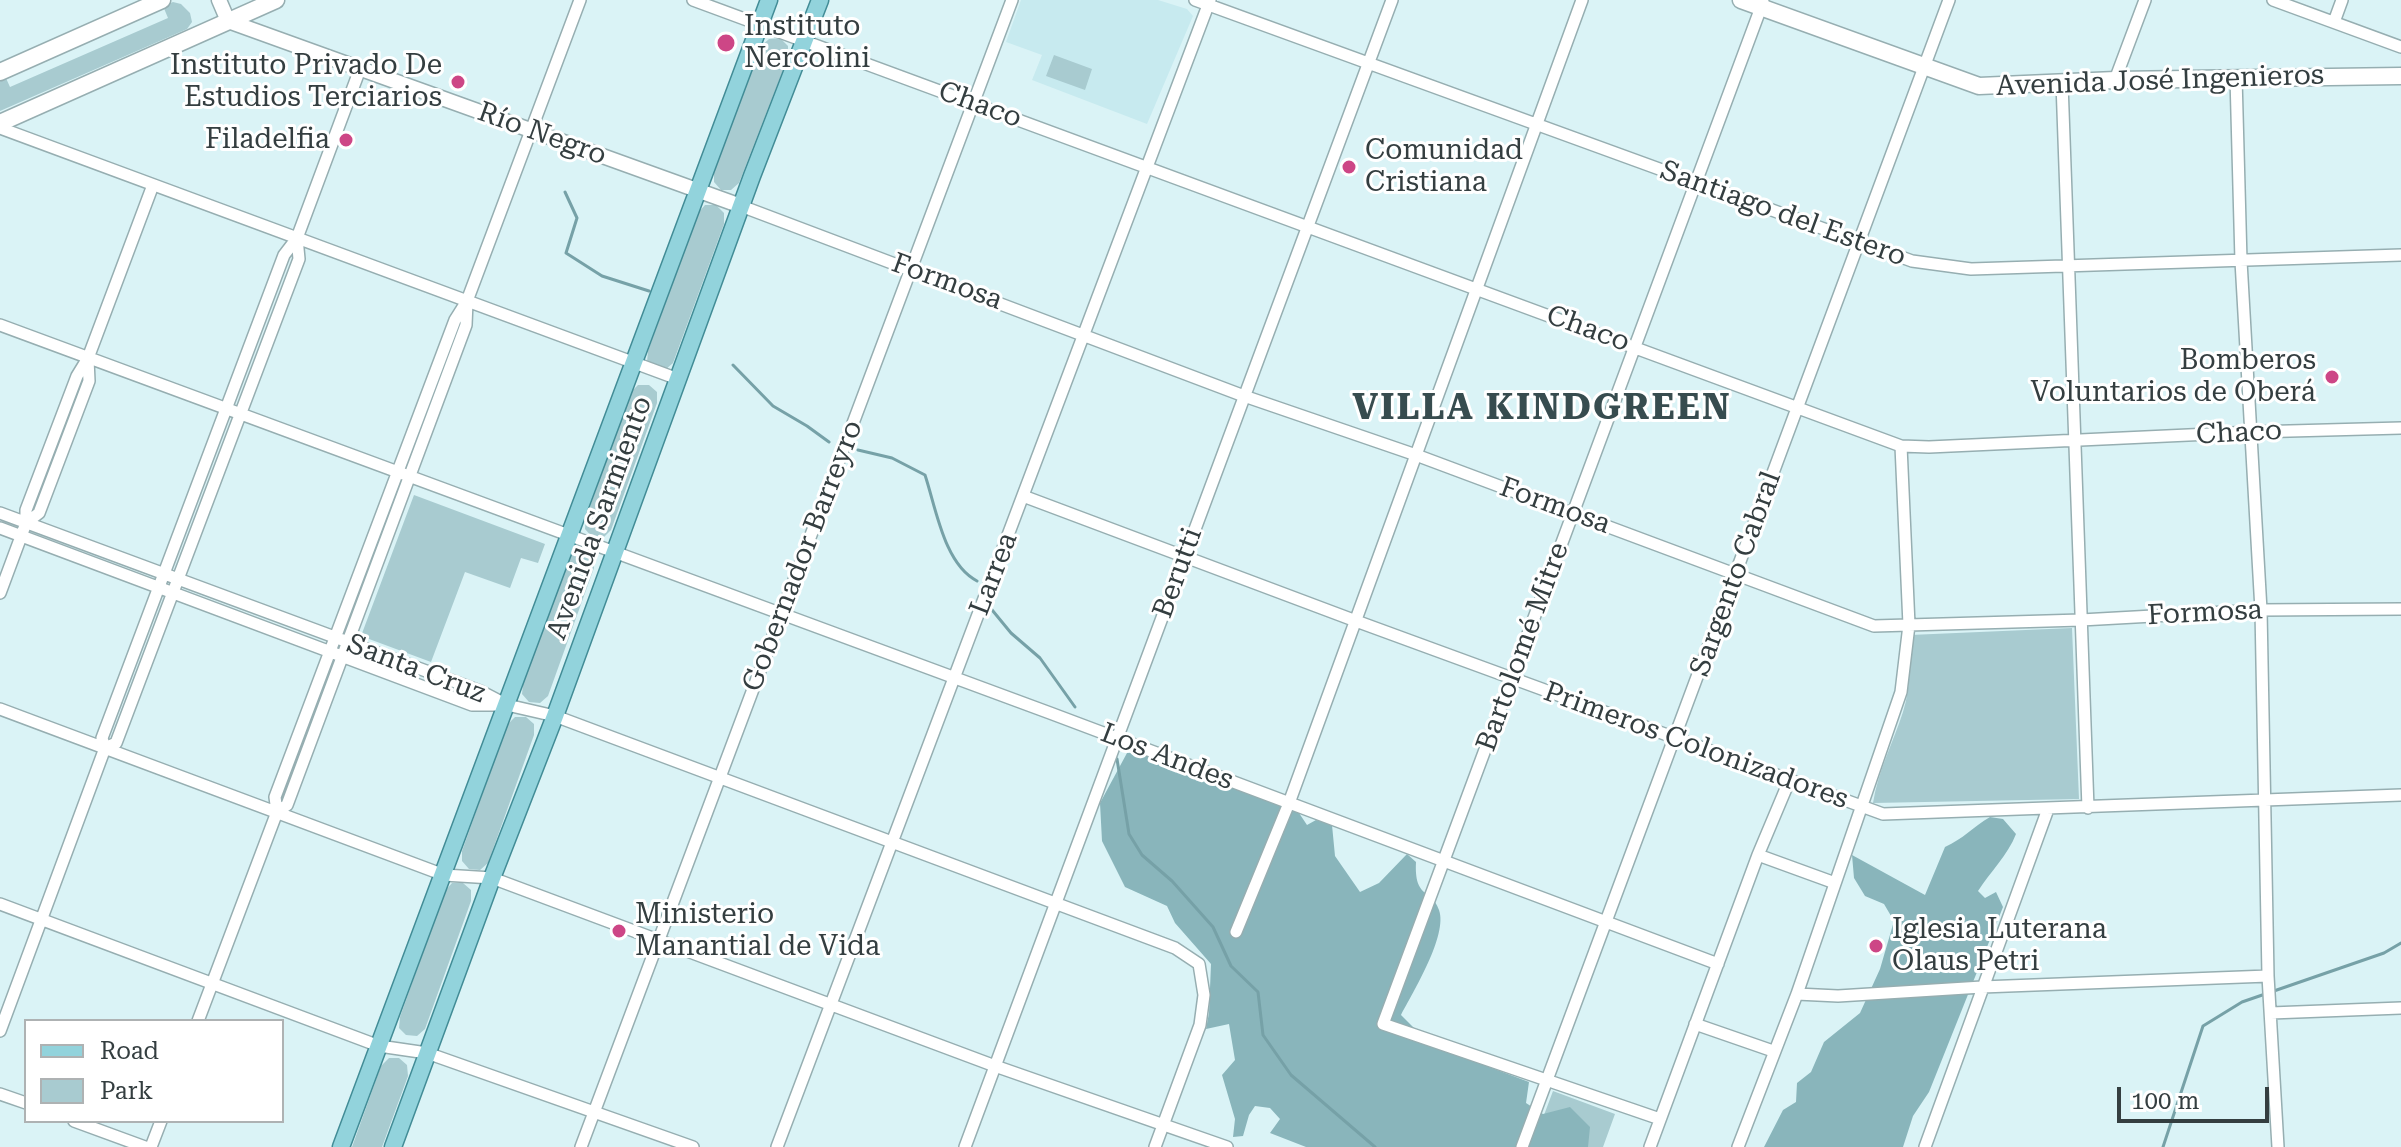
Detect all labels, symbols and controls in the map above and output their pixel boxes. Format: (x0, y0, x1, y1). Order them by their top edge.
place label: Instituto Nercolini (744, 10, 870, 76)
marker: Instituto Nercolini (715, 32, 737, 54)
place label: Instituto Privado De Estudios Terciarios (170, 49, 442, 115)
street label: Avenida José Ingenieros (1995, 58, 2325, 104)
marker: Instituto Privado De Estudios Terciarios (449, 73, 467, 91)
street label: Chaco (934, 75, 1026, 135)
street label: Río Negro (473, 95, 611, 173)
place label: Filadelfia (205, 123, 330, 157)
marker: Filadelfia (337, 131, 355, 149)
place label: Comunidad Cristiana (1365, 134, 1523, 200)
street label: Santiago del Estero (1656, 154, 1910, 274)
marker: Comunidad Cristiana (1340, 158, 1358, 176)
street label: Formosa (887, 246, 1007, 318)
street label: Chaco (1542, 299, 1634, 359)
place label: Bomberos Voluntarios de Oberá (2031, 344, 2316, 410)
marker: Bomberos Voluntarios de Oberá (2323, 368, 2341, 386)
district label: VILLA KINDGREEN (1352, 386, 1732, 430)
street label: Avenida Sarmiento (540, 392, 660, 644)
street label: Chaco (2195, 414, 2283, 452)
street label: Gobernador Barreyro (736, 416, 870, 696)
street label: Sargento Cabral (1683, 467, 1789, 681)
street label: Formosa (1495, 470, 1615, 542)
street label: Berutti (1146, 523, 1210, 623)
street label: Larrea (963, 528, 1025, 620)
street label: Bartolomé Mitre (1470, 538, 1576, 756)
street label: Formosa (2147, 593, 2263, 633)
street label: Santa Cruz (342, 627, 490, 711)
street label: Primeros Colonizadores (1539, 675, 1853, 817)
street label: Los Andes (1096, 716, 1238, 798)
place label: Ministerio Manantial de Vida (635, 898, 880, 964)
place label: Iglesia Luterana Olaus Petri (1892, 913, 2107, 979)
marker: Ministerio Manantial de Vida (610, 922, 628, 940)
marker: Iglesia Luterana Olaus Petri (1867, 937, 1885, 955)
legend (24, 1019, 284, 1123)
text: Road (100, 1037, 159, 1065)
scale bar (2121, 1071, 2273, 1121)
text: Park (100, 1077, 153, 1105)
text: 100 m (2131, 1087, 2199, 1115)

